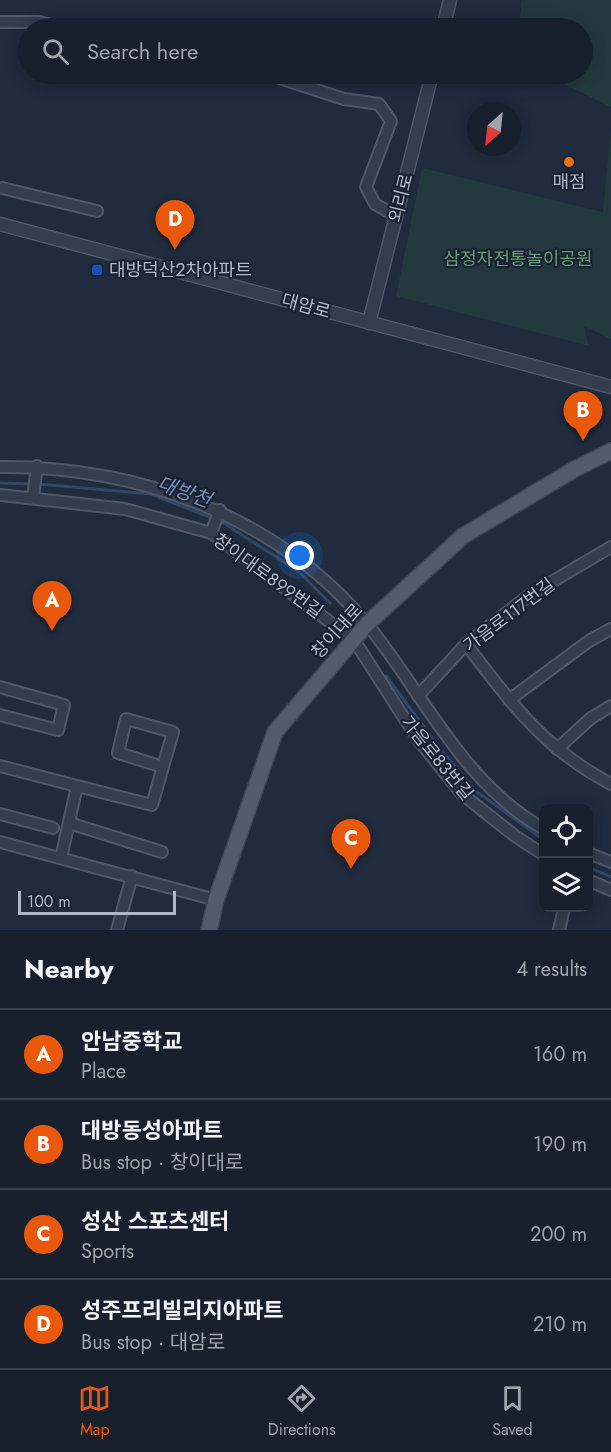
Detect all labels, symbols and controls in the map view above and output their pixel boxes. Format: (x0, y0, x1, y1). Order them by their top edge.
search box (18, 18, 593, 84)
icon: search (39, 35, 72, 68)
text: Search here (87, 35, 198, 67)
north arrow (467, 102, 521, 156)
marker: 매점 (562, 155, 576, 169)
place label: 매점 (552, 169, 586, 195)
street label: 외리로 (382, 171, 420, 225)
pin: D (156, 200, 195, 250)
park label: 삼정자전통놀이공원 (443, 246, 593, 272)
place label: 대방덕산2차아파트 (109, 257, 252, 283)
marker: 대방덕산2차아파트 (90, 263, 104, 277)
street label: 대암로 (279, 287, 333, 325)
pin: B (564, 392, 602, 441)
water label: 대방천 (153, 469, 217, 516)
street label: 창이대로899번길 (208, 527, 328, 625)
your location (285, 541, 314, 570)
street label: 가음로117번길 (458, 572, 560, 658)
pin: A (32, 582, 72, 631)
street label: 창이대로 (305, 598, 369, 664)
street label: 가음로83번길 (395, 710, 479, 806)
map controls (539, 804, 593, 912)
button: locate (539, 804, 593, 858)
pin: C (332, 820, 370, 869)
button: layers (539, 858, 593, 912)
scale bar (18, 888, 176, 916)
text: 100 m (27, 890, 71, 913)
text: Nearby (24, 950, 113, 988)
text: 4 results (516, 955, 587, 984)
text: 안남중학교 (81, 1025, 182, 1057)
text: A (36, 1040, 51, 1069)
text: 160 m (533, 1040, 587, 1069)
text: Place (81, 1057, 126, 1086)
text: 대방동성아파트 (81, 1114, 223, 1146)
text: B (37, 1130, 50, 1159)
text: 190 m (533, 1130, 587, 1159)
text: Bus stop · 창이대로 (81, 1148, 244, 1177)
text: 성산 스포츠센터 (81, 1205, 229, 1237)
text: C (36, 1220, 51, 1249)
text: 200 m (530, 1220, 587, 1249)
text: Sports (81, 1237, 134, 1266)
text: 성주프리빌리지아파트 (81, 1294, 283, 1326)
text: D (36, 1310, 51, 1339)
text: 210 m (533, 1310, 587, 1339)
text: Bus stop · 대암로 (81, 1328, 225, 1357)
tab: Map (78, 1382, 111, 1441)
tab: Directions (268, 1382, 336, 1441)
tab: Saved (492, 1382, 533, 1441)

